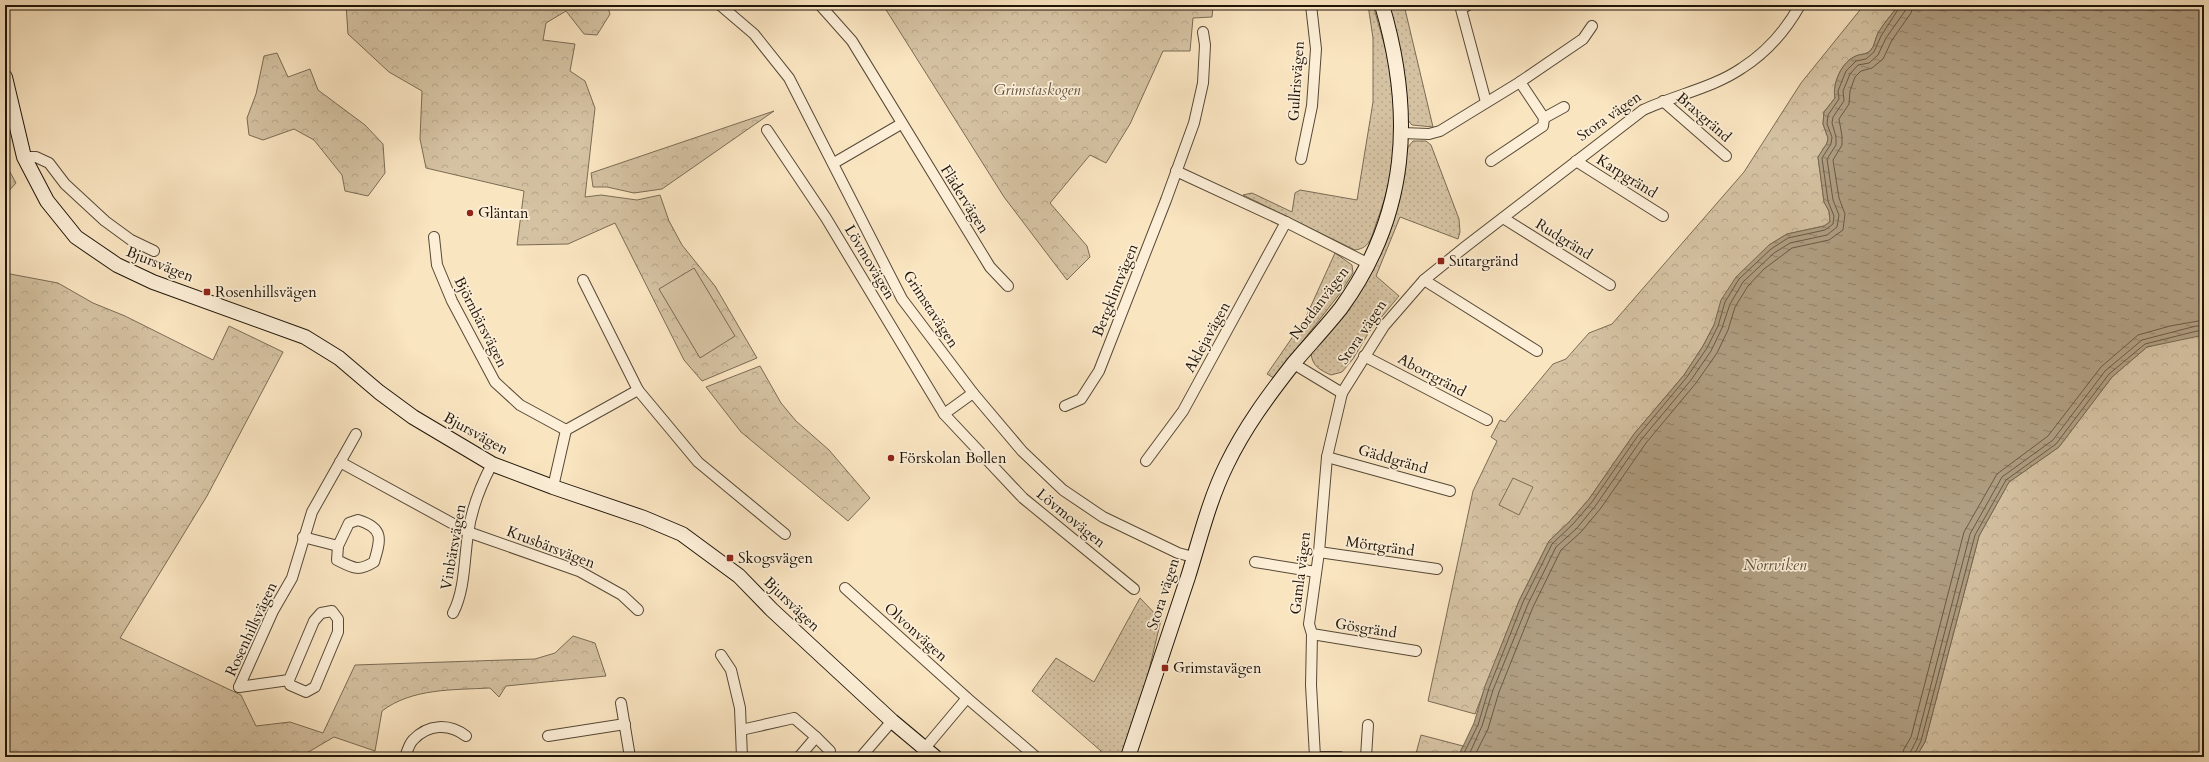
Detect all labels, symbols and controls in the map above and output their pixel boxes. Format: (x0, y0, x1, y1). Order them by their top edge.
street label: Gullrisvägen (1283, 40, 1309, 122)
park label: Grimstaskogen (993, 80, 1081, 100)
street label: Stora vägen (1573, 86, 1646, 145)
street label: Braxgränd (1672, 88, 1736, 146)
street label: Karpgränd (1593, 149, 1661, 203)
street label: Flädervägen (936, 161, 994, 237)
place label: Gläntan (478, 203, 529, 223)
marker: Gläntan (465, 208, 475, 218)
street label: Rudgränd (1532, 214, 1596, 264)
street label: Lövmovägen (840, 221, 900, 303)
street label: Bergklintvägen (1087, 240, 1143, 339)
street label: Bjursvägen (123, 241, 197, 287)
place label: Sutargränd (1449, 251, 1518, 271)
marker: Sutargränd (1436, 256, 1446, 266)
street label: Nordanvägen (1285, 262, 1354, 344)
street label: Grimstavägen (899, 266, 964, 352)
street label: Björnbärsvägen (449, 273, 513, 371)
place label: Rosenhillsvägen (215, 282, 317, 302)
marker: Rosenhillsvägen (202, 287, 212, 297)
street label: Stora vägen (1333, 295, 1391, 368)
street label: Aklejavägen (1179, 298, 1235, 376)
street label: Aborrgränd (1394, 349, 1470, 401)
street label: Bjursvägen (440, 407, 512, 459)
street label: Gäddgränd (1356, 440, 1430, 478)
place label: Förskolan Bollen (899, 448, 1007, 468)
marker: Förskolan Bollen (886, 453, 896, 463)
street label: Lövmovägen (1032, 484, 1110, 552)
street label: Vinbärsvägen (436, 502, 470, 592)
street label: Krusbärsvägen (504, 521, 598, 573)
street label: Gamla vägen (1285, 530, 1315, 616)
street label: Mörtgränd (1344, 531, 1416, 561)
place label: Skogsvägen (738, 548, 813, 568)
marker: Skogsvägen (725, 553, 735, 563)
water label: Norrviken (1743, 554, 1807, 576)
street label: Stora vägen (1142, 555, 1184, 632)
street label: Bjursvägen (759, 572, 825, 636)
street label: Rosenhillsvägen (220, 578, 282, 679)
street label: Olvonvägen (880, 598, 952, 666)
street label: Gösgränd (1334, 613, 1398, 643)
place label: Grimstavägen (1173, 658, 1262, 678)
marker: Grimstavägen (1160, 663, 1170, 673)

